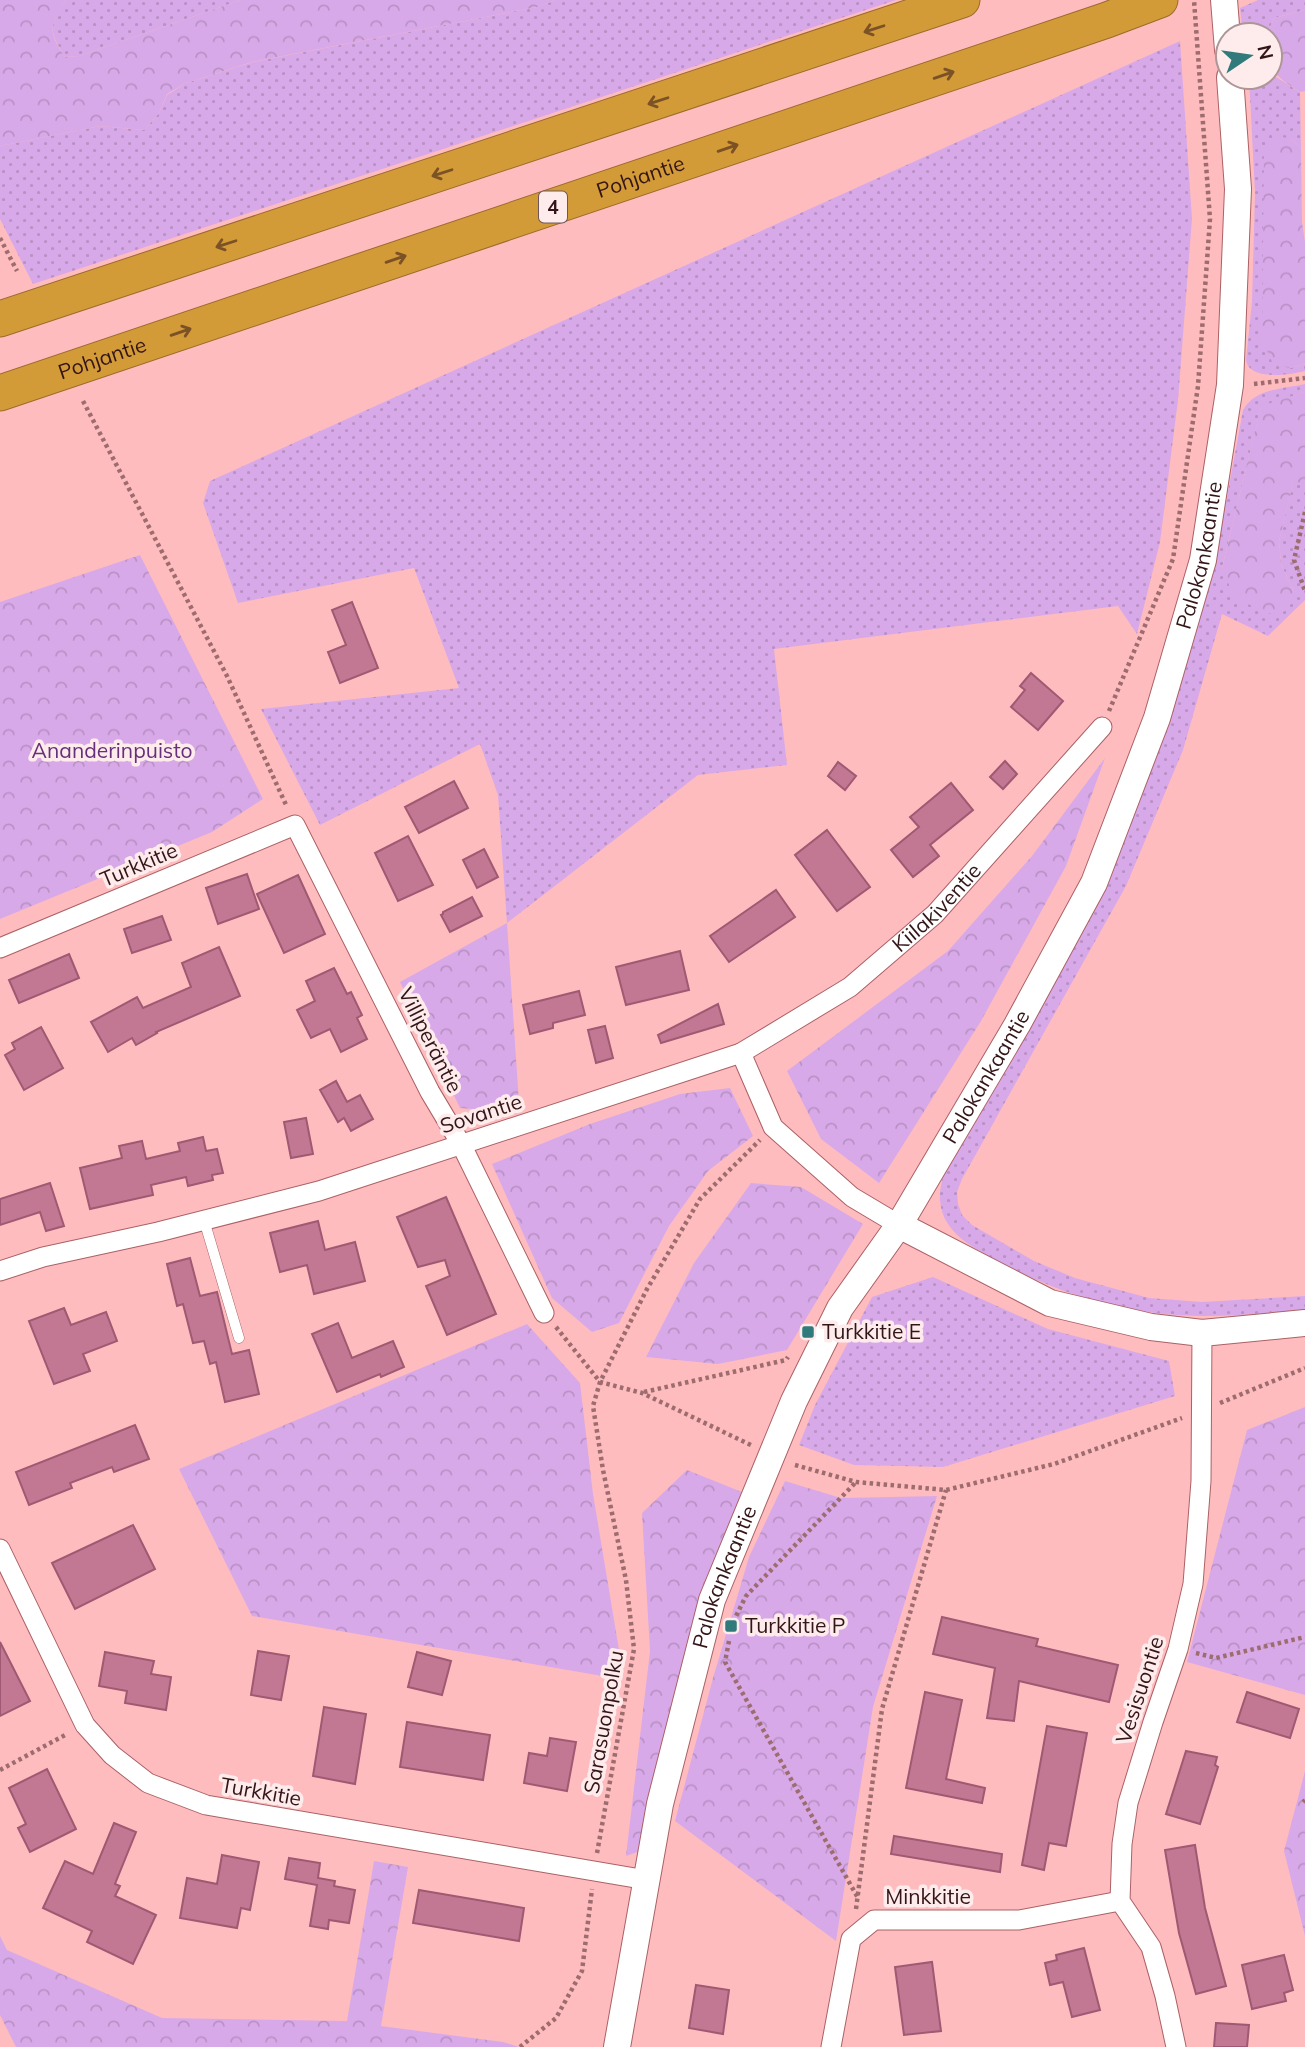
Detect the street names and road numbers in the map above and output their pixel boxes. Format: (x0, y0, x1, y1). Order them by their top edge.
street label: Pohjantie (593, 149, 688, 203)
road number: 4 (539, 192, 567, 223)
street label: Pohjantie (55, 331, 149, 384)
street label: Palokankaantie (1170, 480, 1227, 632)
street label: Turkkitie (96, 836, 181, 892)
street label: Kiilakiventie (886, 858, 986, 957)
street label: Villiperäntie (393, 982, 469, 1097)
street label: Palokankaantie (936, 1005, 1035, 1148)
street label: Sovantie (436, 1088, 525, 1138)
street label: Palokankaantie (686, 1501, 762, 1651)
street label: Vesisuontie (1110, 1633, 1169, 1746)
street label: Sarasuonpolku (578, 1648, 628, 1796)
street label: Turkkitie (219, 1771, 303, 1811)
street label: Minkkitie (885, 1883, 971, 1909)

